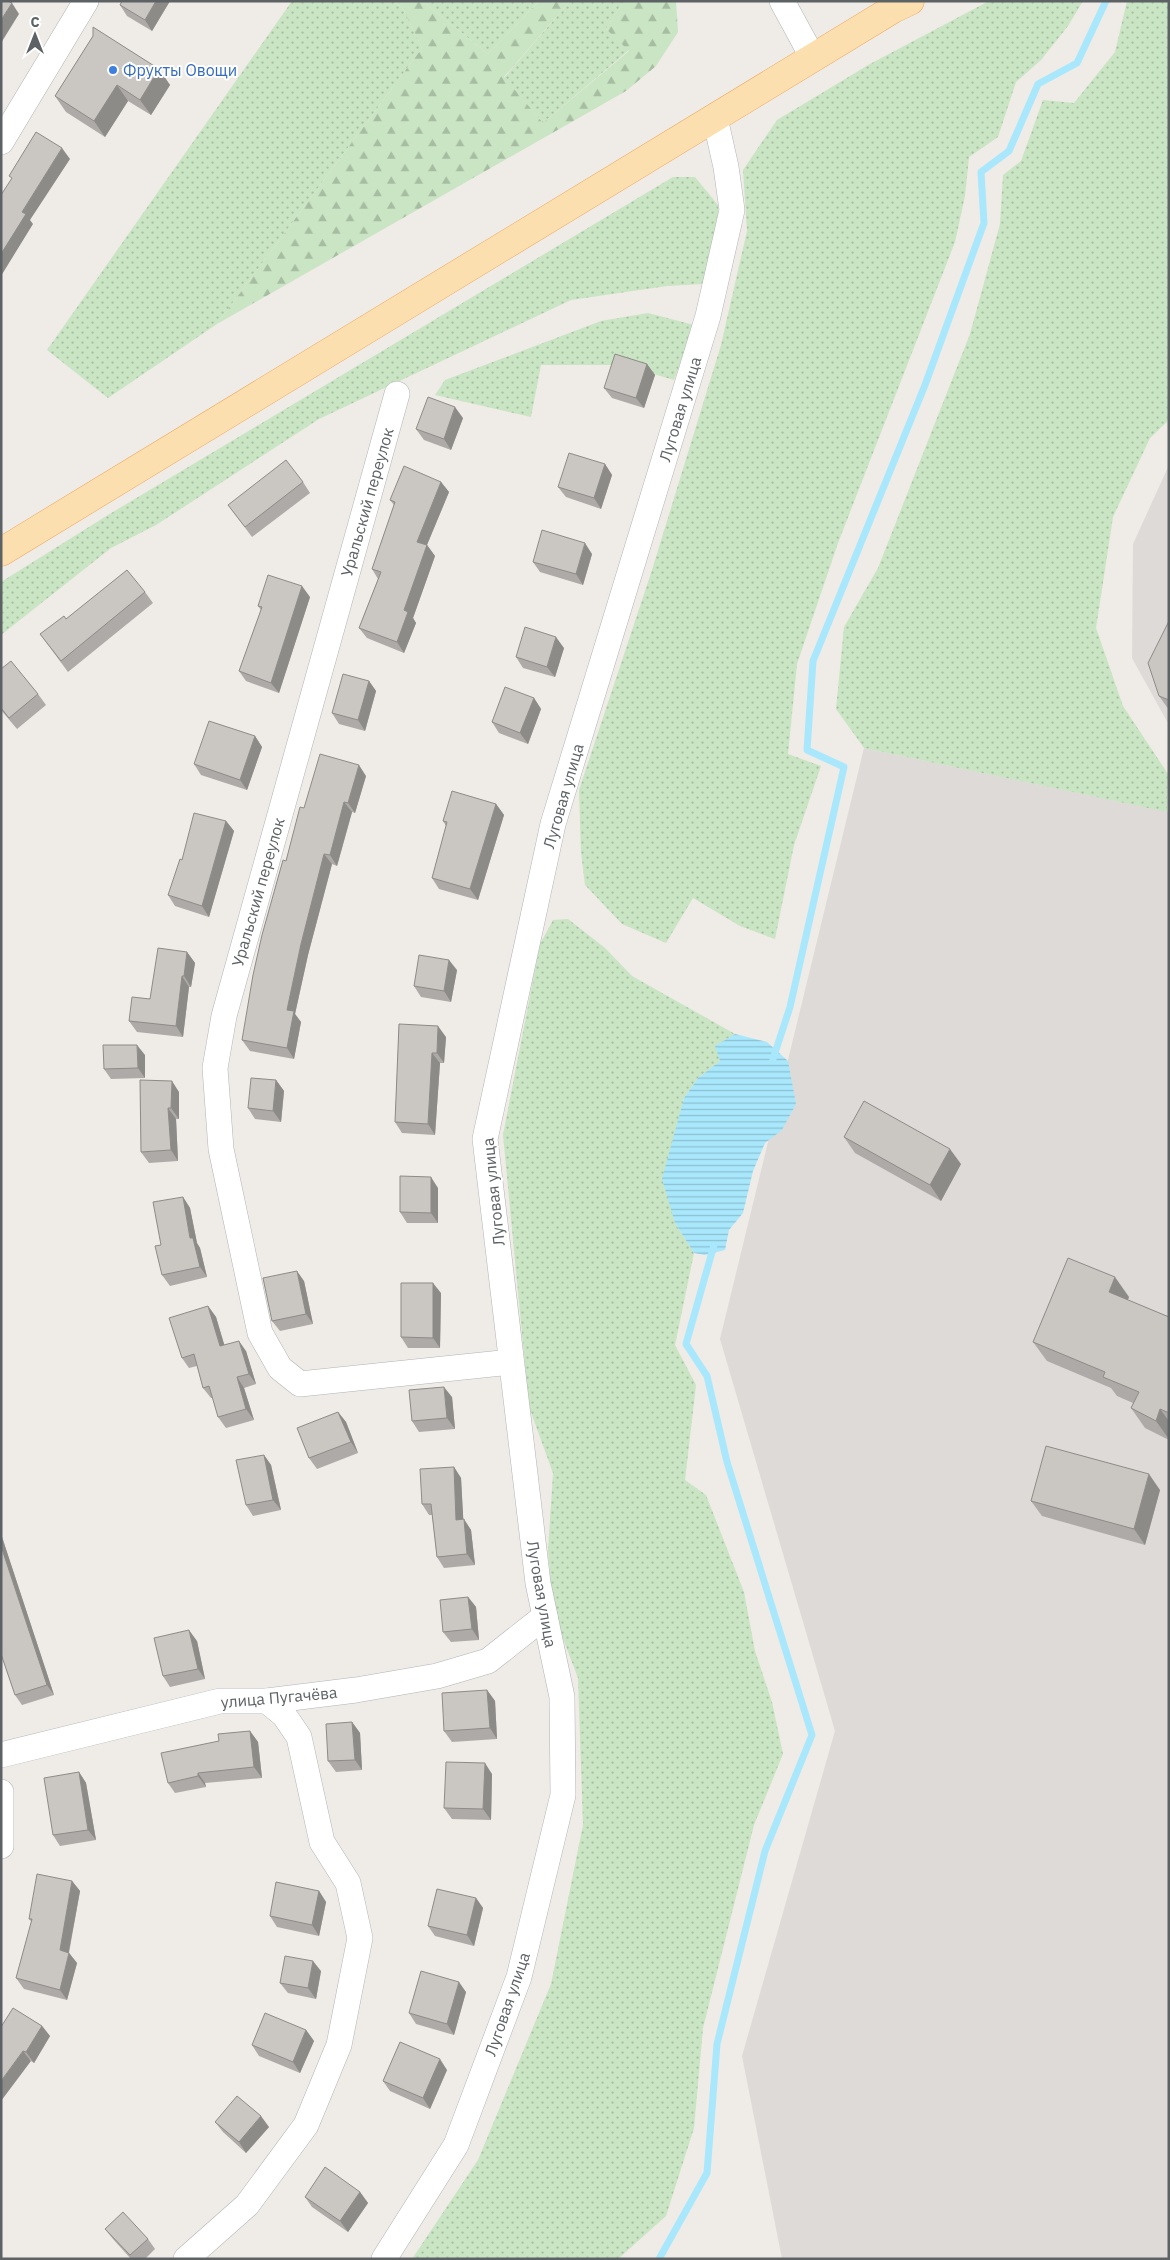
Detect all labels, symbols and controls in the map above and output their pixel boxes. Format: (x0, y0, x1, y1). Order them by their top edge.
north arrow (10, 10, 60, 60)
text: С (30, 13, 40, 31)
place label: Фрукты Овощи (123, 60, 237, 80)
marker: Фрукты Овощи (107, 64, 119, 76)
street label: Луговая улица (655, 354, 706, 464)
street label: Уральский переулок (336, 425, 398, 579)
street label: Луговая улица (538, 741, 588, 851)
street label: Уральский переулок (227, 815, 289, 969)
street label: Луговая улица (477, 1137, 509, 1247)
street label: Луговая улица (523, 1539, 561, 1650)
street label: улица Пугачёва (220, 1682, 339, 1712)
street label: Луговая улица (480, 1949, 534, 2059)

